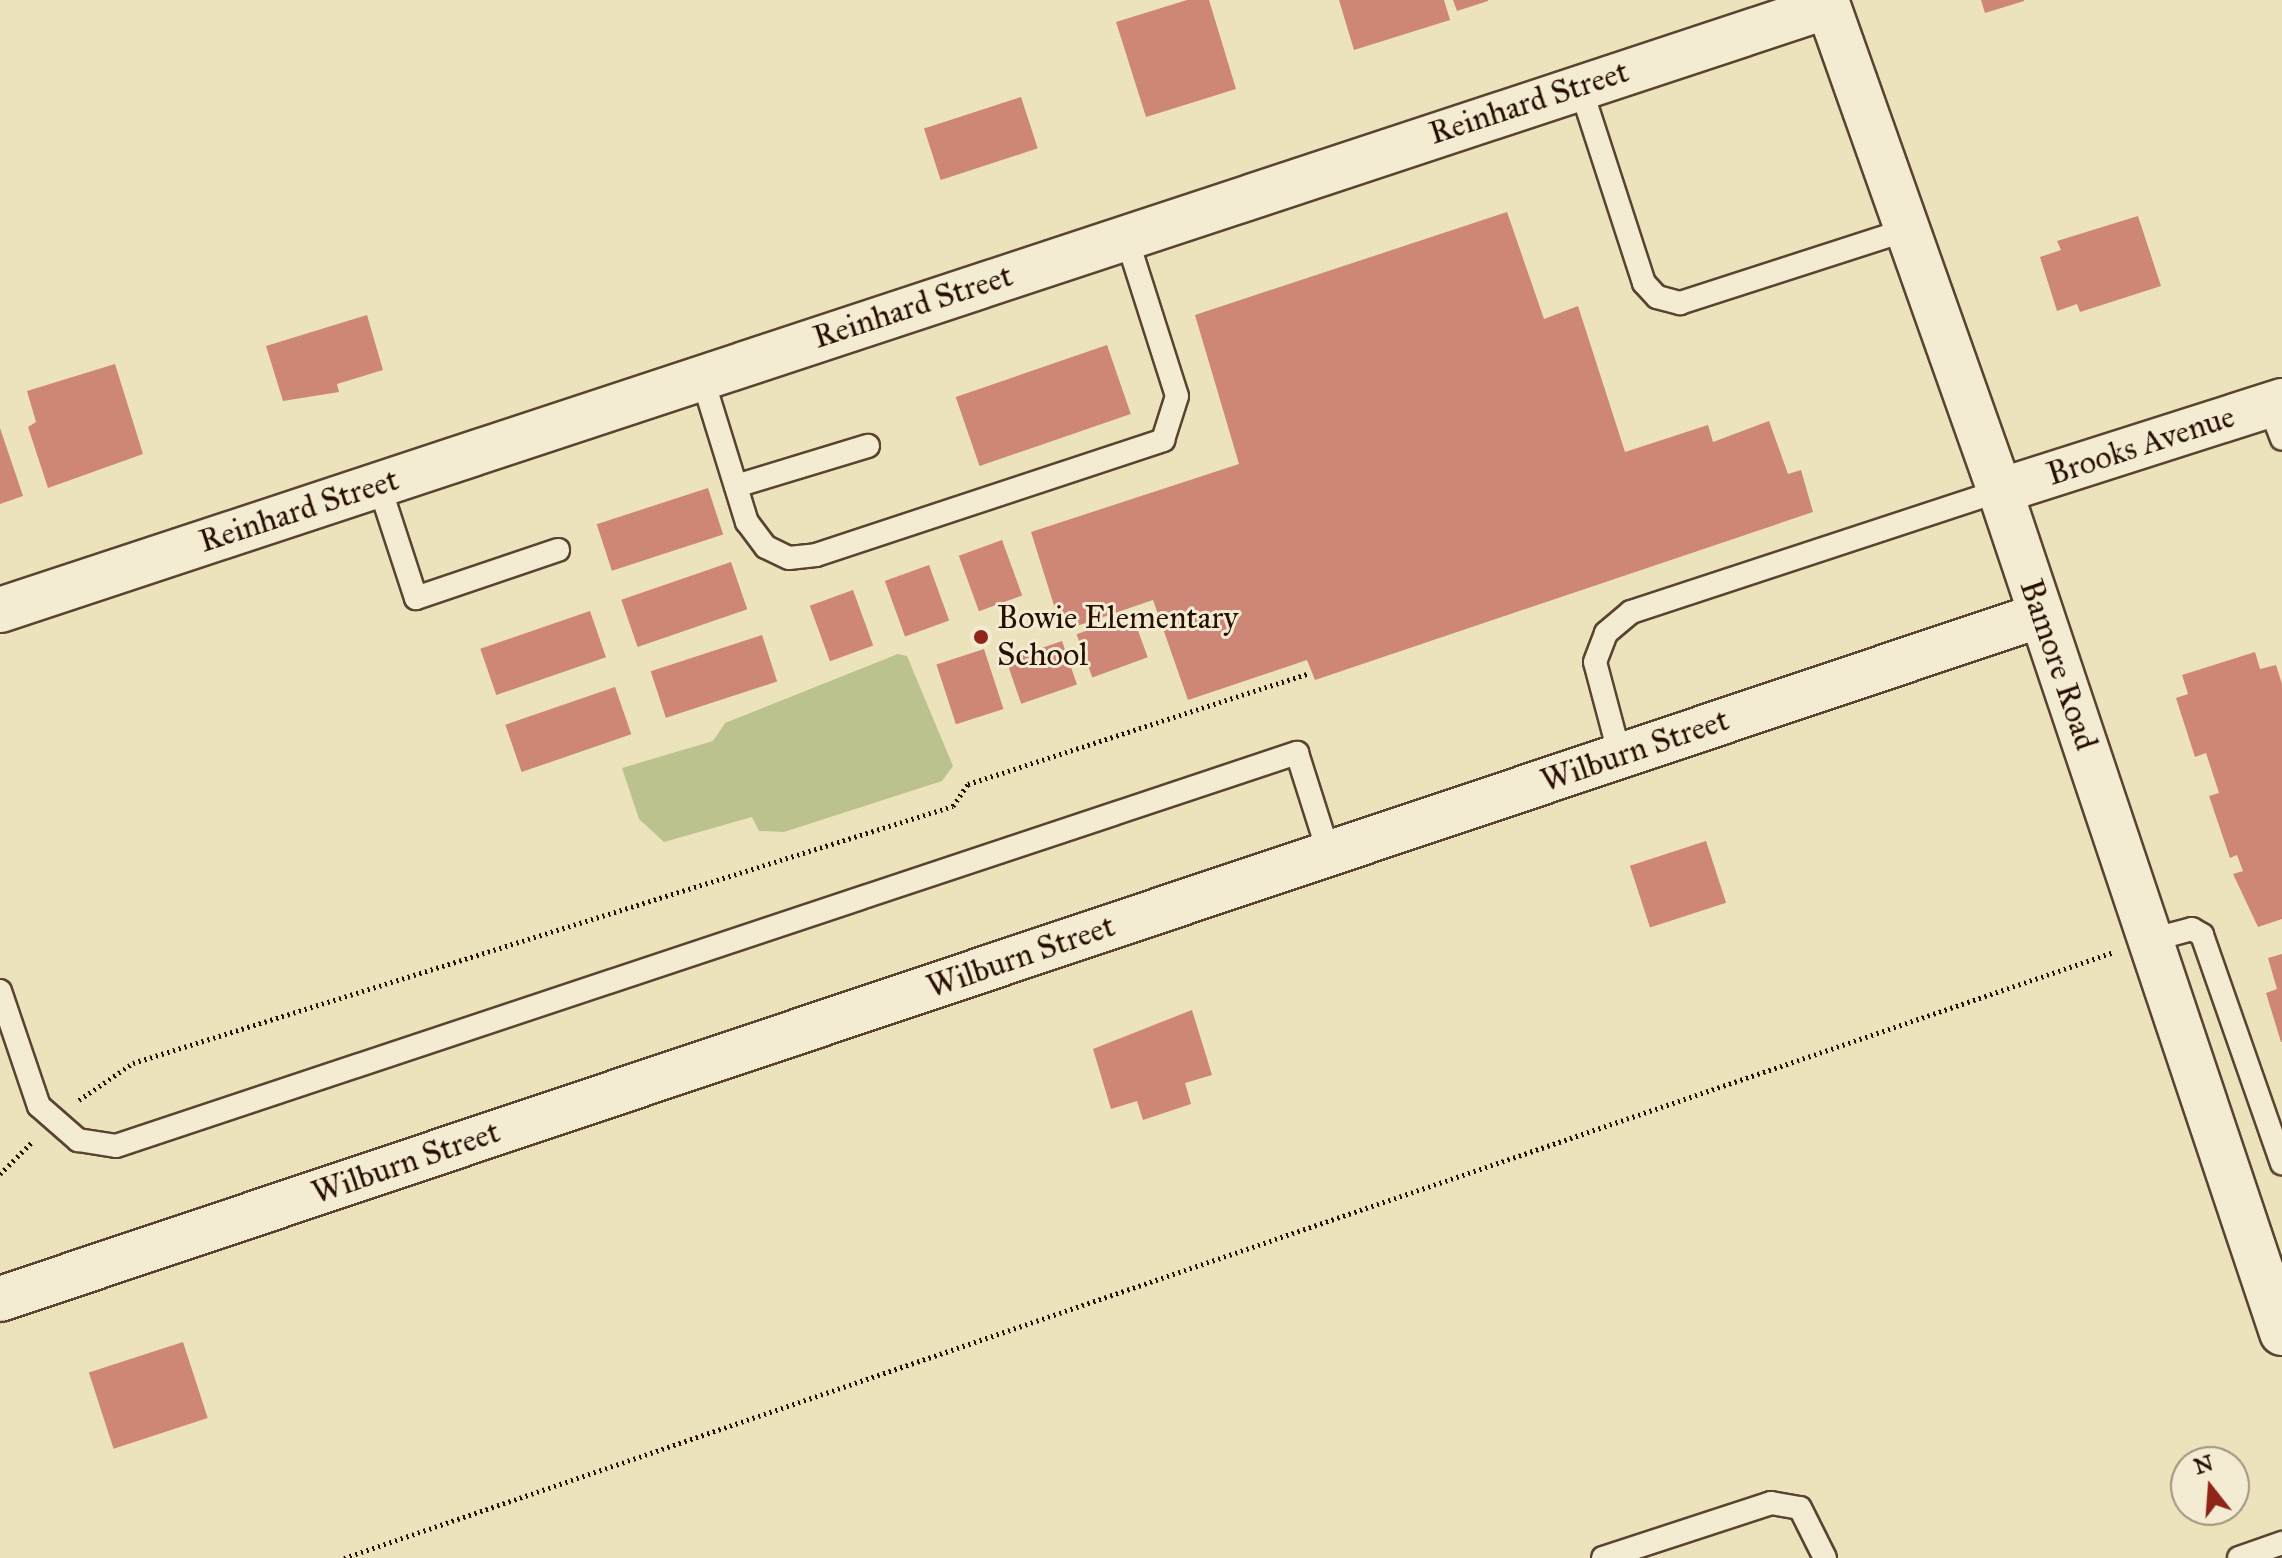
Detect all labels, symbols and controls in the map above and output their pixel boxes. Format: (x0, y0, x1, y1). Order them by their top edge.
street label: Reinhard Street (1424, 53, 1634, 153)
street label: Reinhard Street (808, 257, 1018, 357)
street label: Brooks Avenue (2042, 398, 2240, 494)
street label: Reinhard Street (194, 461, 404, 561)
street label: Bamore Road (2011, 575, 2105, 755)
place label: Bowie Elementary School (997, 600, 1238, 675)
marker: Bowie Elementary School (972, 628, 990, 646)
street label: Wilburn Street (1536, 701, 1734, 801)
street label: Wilburn Street (922, 907, 1120, 1007)
street label: Wilburn Street (307, 1113, 505, 1213)
north arrow (2170, 1446, 2250, 1526)
text: N (2191, 1449, 2216, 1480)

